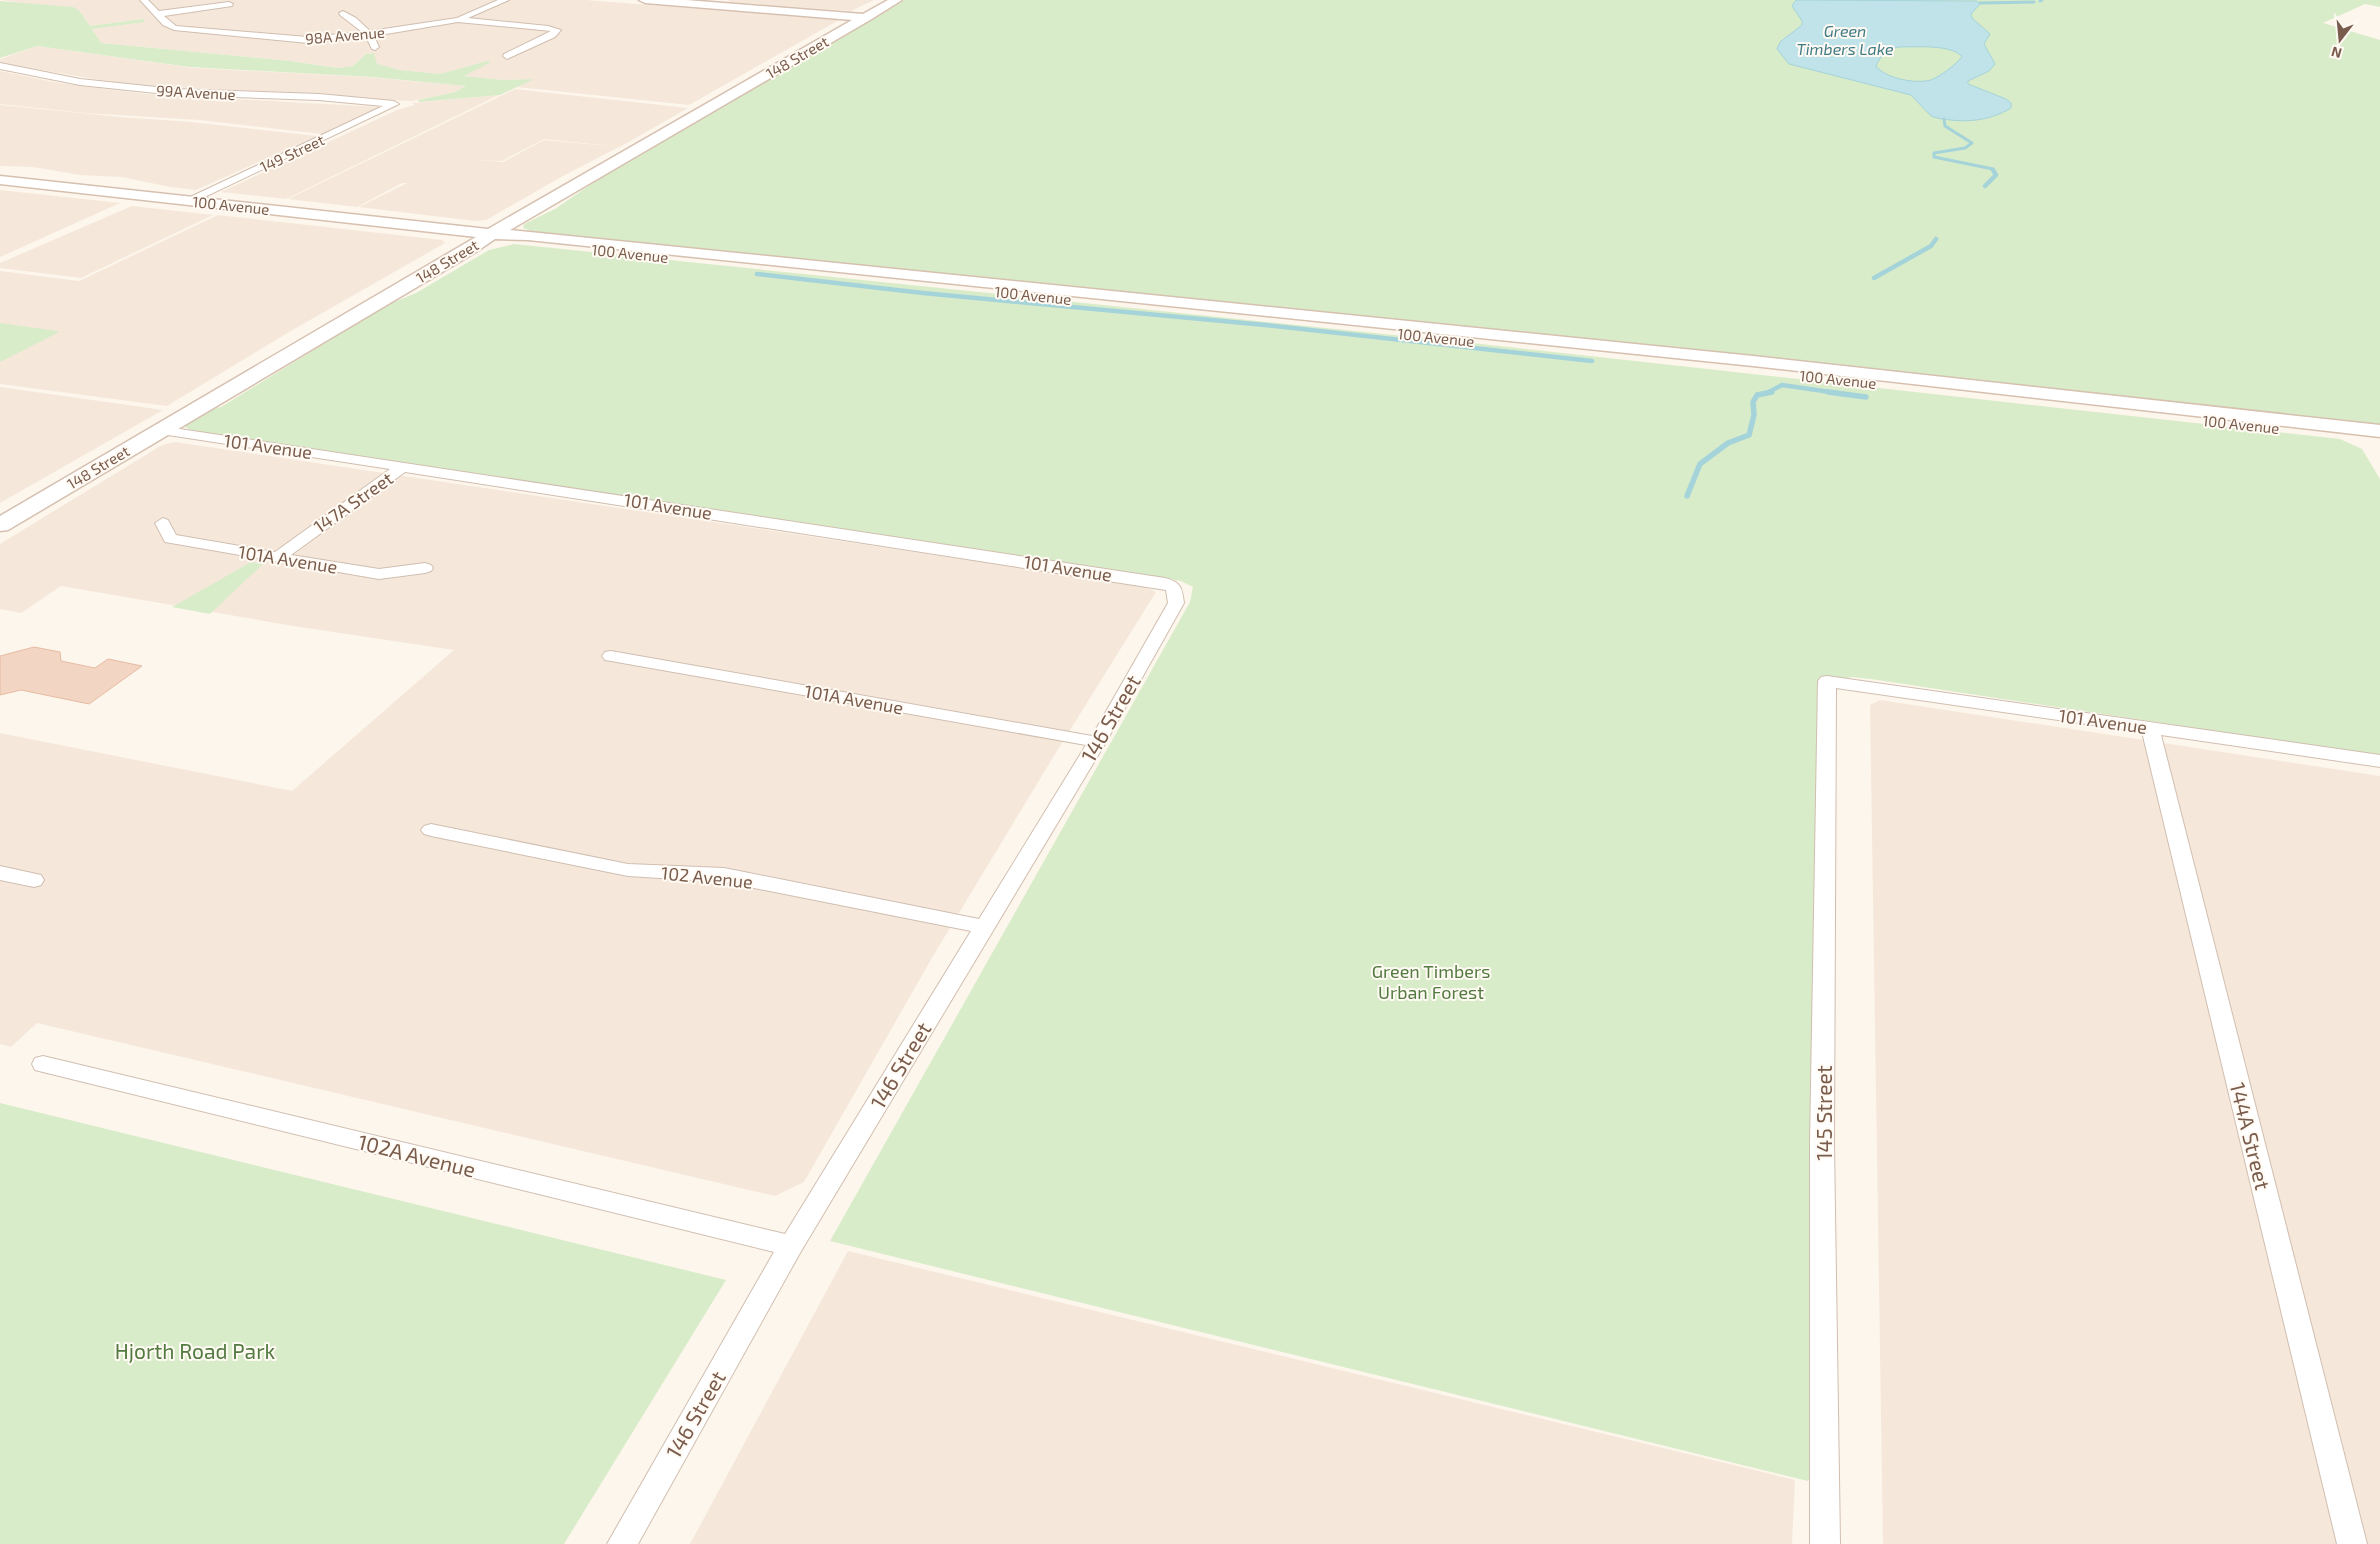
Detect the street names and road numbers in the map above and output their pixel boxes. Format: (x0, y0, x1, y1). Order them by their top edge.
street label: 98A Avenue (304, 23, 386, 47)
street label: 148 Street (762, 32, 832, 82)
street label: 99A Avenue (156, 81, 236, 103)
street label: 149 Street (257, 130, 327, 176)
street label: 100 Avenue (192, 192, 270, 218)
street label: 148 Street (413, 235, 482, 287)
street label: 100 Avenue (591, 240, 669, 266)
street label: 100 Avenue (994, 282, 1072, 308)
street label: 100 Avenue (1397, 324, 1475, 350)
street label: 100 Avenue (1799, 366, 1877, 392)
street label: 100 Avenue (2202, 411, 2280, 437)
street label: 101 Avenue (222, 429, 314, 463)
street label: 148 Street (64, 441, 133, 493)
street label: 147A Street (309, 467, 397, 537)
street label: 101 Avenue (622, 488, 714, 524)
street label: 101A Avenue (237, 540, 339, 578)
street label: 101 Avenue (1022, 550, 1114, 586)
street label: 146 Street (1075, 670, 1145, 766)
street label: 101A Avenue (803, 679, 905, 719)
street label: 101 Avenue (2057, 704, 2149, 738)
street label: 102 Avenue (660, 861, 754, 893)
street label: 146 Street (864, 1017, 936, 1113)
street label: 145 Street (1811, 1065, 1836, 1161)
street label: 144A Street (2226, 1080, 2276, 1192)
street label: 102A Avenue (356, 1128, 478, 1182)
street label: 146 Street (660, 1366, 730, 1462)

